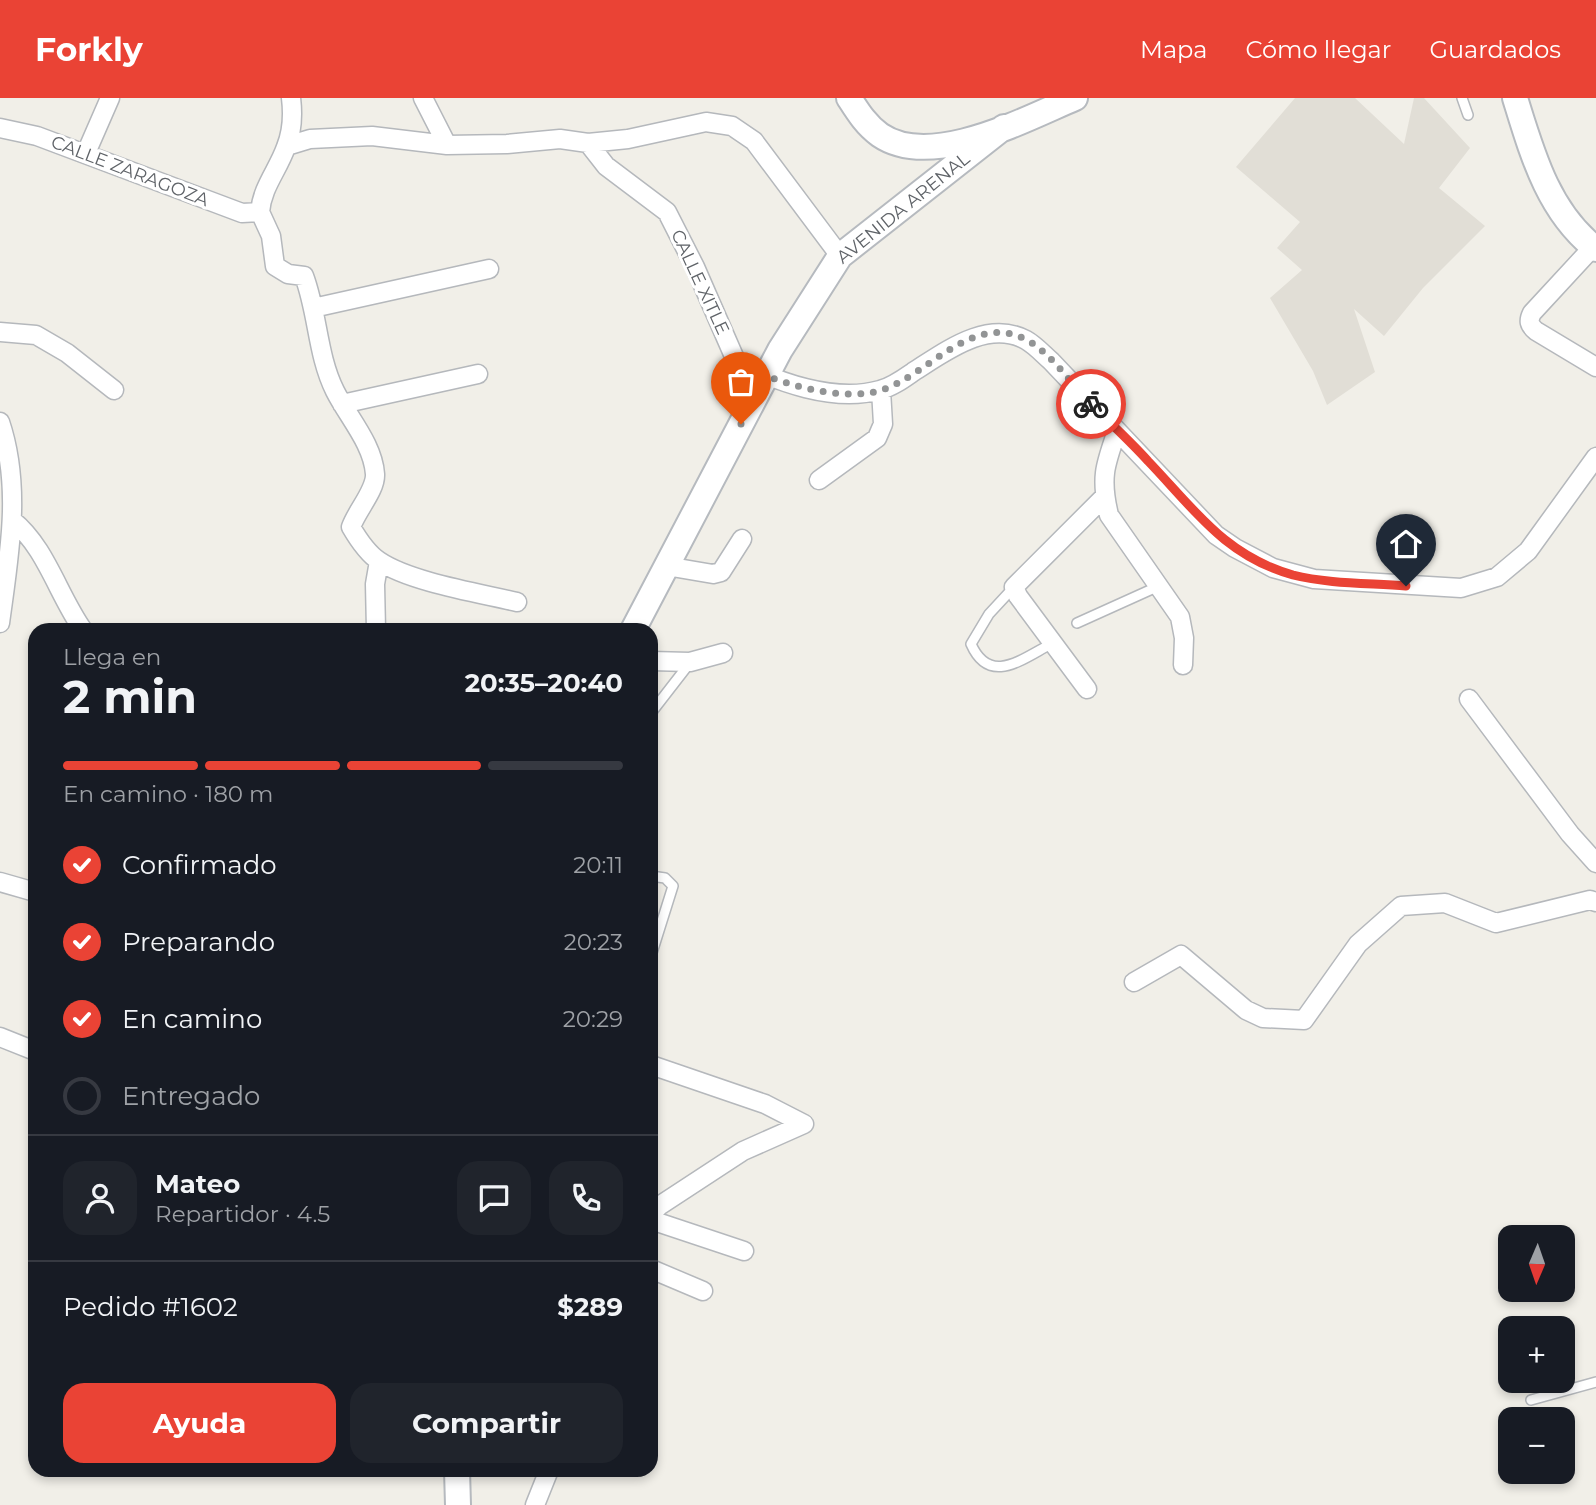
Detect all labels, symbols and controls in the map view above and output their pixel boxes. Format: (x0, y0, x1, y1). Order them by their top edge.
text: Forkly (35, 29, 143, 69)
text: Mapa (1140, 35, 1207, 64)
text: Cómo llegar (1245, 35, 1391, 64)
text: Guardados (1429, 35, 1561, 64)
street label: CALLE ZARAGOZA (48, 131, 212, 211)
street label: AVENIDA ARENAL (832, 147, 974, 268)
street label: CALLE XITLE (666, 226, 734, 338)
pin (711, 352, 771, 424)
icon: bag (722, 363, 760, 401)
courier (1056, 369, 1126, 439)
icon: bike (1072, 385, 1110, 423)
pin (1376, 514, 1436, 586)
icon: home (1387, 525, 1425, 563)
text: Llega en (63, 643, 161, 671)
text: 20:35–20:40 (465, 667, 623, 699)
text: 2 min (63, 668, 197, 725)
text: En camino · 180 m (63, 780, 274, 808)
icon: check (63, 846, 101, 884)
text: Confirmado (122, 849, 277, 881)
text: 20:11 (573, 851, 623, 879)
icon: check (63, 923, 101, 961)
text: Preparando (122, 926, 275, 958)
text: 20:23 (564, 928, 623, 956)
icon: check (63, 1000, 101, 1038)
text: En camino (122, 1003, 262, 1035)
text: 20:29 (563, 1005, 623, 1033)
text: Entregado (122, 1080, 260, 1112)
button: person (63, 1161, 137, 1235)
button: chat (457, 1161, 531, 1235)
button: phone (549, 1161, 623, 1235)
text: Mateo (155, 1168, 240, 1200)
text: Repartidor · 4.5 (155, 1200, 330, 1228)
north arrow (1498, 1225, 1575, 1302)
map controls (1498, 1225, 1575, 1484)
text: Pedido #1602 (63, 1291, 238, 1323)
text: $289 (557, 1291, 623, 1323)
button: + (1498, 1316, 1575, 1393)
button: Ayuda (63, 1383, 336, 1463)
button: Compartir (350, 1383, 623, 1463)
button: − (1498, 1407, 1575, 1484)

